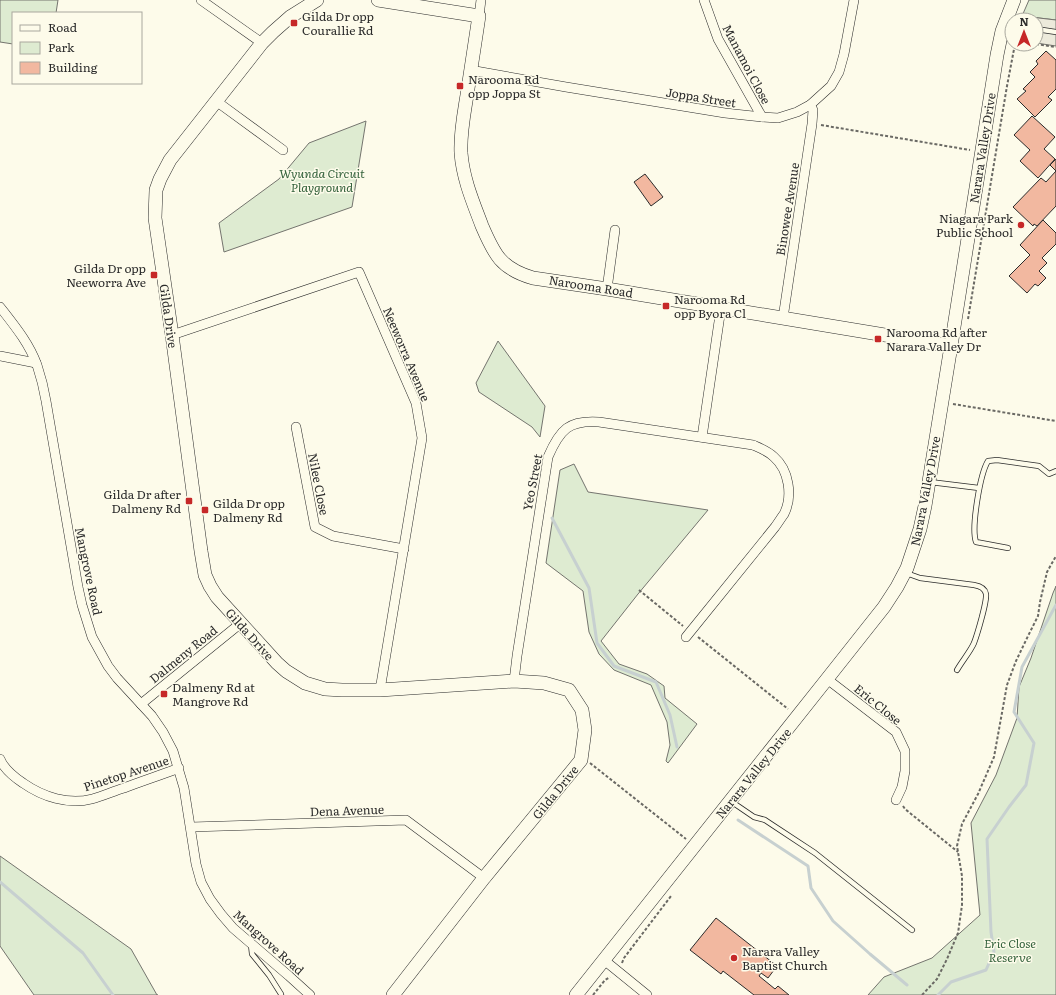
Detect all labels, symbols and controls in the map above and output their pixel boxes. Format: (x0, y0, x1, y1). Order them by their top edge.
place label: Gilda Dr opp Courallie Rd (302, 7, 374, 39)
legend (12, 12, 142, 84)
north arrow (1004, 12, 1044, 52)
text: N (1019, 13, 1029, 29)
text: Road (48, 18, 78, 36)
marker: Gilda Dr opp Courallie Rd (289, 18, 299, 28)
street label: Manamoi Close (718, 21, 776, 107)
text: Park (48, 38, 75, 56)
text: Building (48, 58, 98, 76)
place label: Narooma Rd opp Joppa St (468, 70, 541, 102)
marker: Narooma Rd opp Joppa St (455, 81, 465, 91)
street label: Joppa Street (665, 83, 738, 111)
street label: Narara Valley Drive (964, 91, 1000, 205)
street label: Binowee Avenue (771, 161, 803, 257)
park label: Wyunda Circuit Playground (279, 164, 365, 196)
place label: Niagara Park Public School (936, 209, 1014, 241)
marker: Niagara Park Public School (1016, 220, 1026, 230)
place label: Gilda Dr opp Neeworra Ave (66, 259, 146, 291)
marker: Gilda Dr opp Neeworra Ave (149, 270, 159, 280)
street label: Narooma Road (548, 270, 635, 302)
street label: Gilda Drive (156, 283, 182, 349)
place label: Narooma Rd opp Byora Cl (674, 290, 746, 322)
marker: Narooma Rd opp Byora Cl (661, 301, 671, 311)
street label: Neeworra Avenue (379, 304, 435, 404)
place label: Narooma Rd after Narara Valley Dr (886, 323, 987, 355)
marker: Narooma Rd after Narara Valley Dr (873, 334, 883, 344)
street label: Narara Valley Drive (906, 434, 944, 548)
street label: Nilee Close (304, 451, 334, 517)
street label: Yeo Street (518, 452, 546, 512)
place label: Gilda Dr after Dalmeny Rd (104, 485, 182, 517)
place label: Gilda Dr opp Dalmeny Rd (213, 494, 285, 526)
marker: Gilda Dr after Dalmeny Rd (184, 496, 194, 506)
marker: Gilda Dr opp Dalmeny Rd (200, 505, 210, 515)
street label: Mangrove Road (71, 525, 107, 617)
street label: Gilda Drive (222, 604, 278, 664)
street label: Dalmeny Road (145, 620, 221, 687)
place label: Dalmeny Rd at Mangrove Rd (172, 678, 255, 710)
street label: Eric Close (850, 679, 906, 729)
marker: Dalmeny Rd at Mangrove Rd (159, 689, 169, 699)
street label: Narara Valley Drive (711, 724, 795, 822)
street label: Pinetop Avenue (81, 751, 171, 795)
street label: Gilda Drive (528, 761, 582, 823)
street label: Dena Avenue (310, 800, 384, 820)
street label: Mangrove Road (230, 905, 309, 979)
park label: Eric Close Reserve (984, 934, 1036, 966)
place label: Narara Valley Baptist Church (742, 942, 828, 974)
marker: Narara Valley Baptist Church (729, 953, 739, 963)

